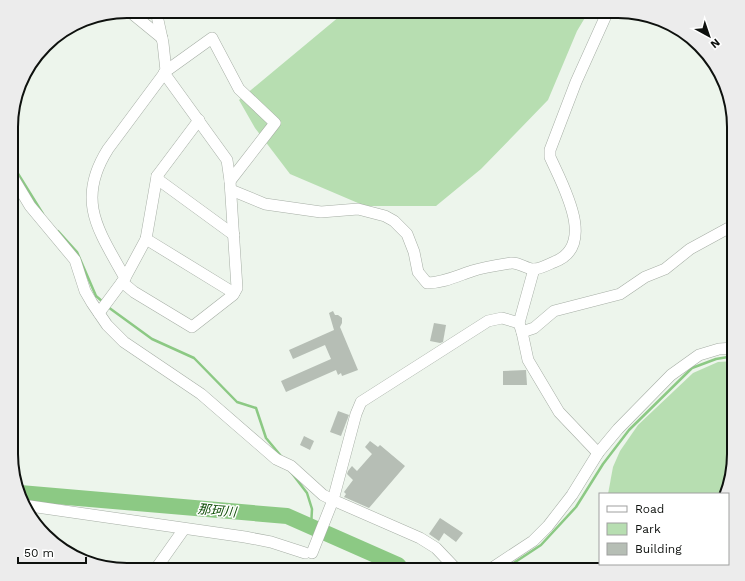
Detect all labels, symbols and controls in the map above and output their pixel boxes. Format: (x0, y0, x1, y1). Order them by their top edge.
north arrow (689, 16, 729, 56)
text: N (708, 36, 722, 51)
legend (599, 493, 729, 565)
water label: 那珂川 (197, 501, 239, 520)
text: Road (635, 502, 664, 516)
text: Park (635, 522, 661, 536)
scale bar (18, 539, 86, 565)
text: Building (635, 542, 682, 556)
text: 50 m (24, 546, 54, 560)

